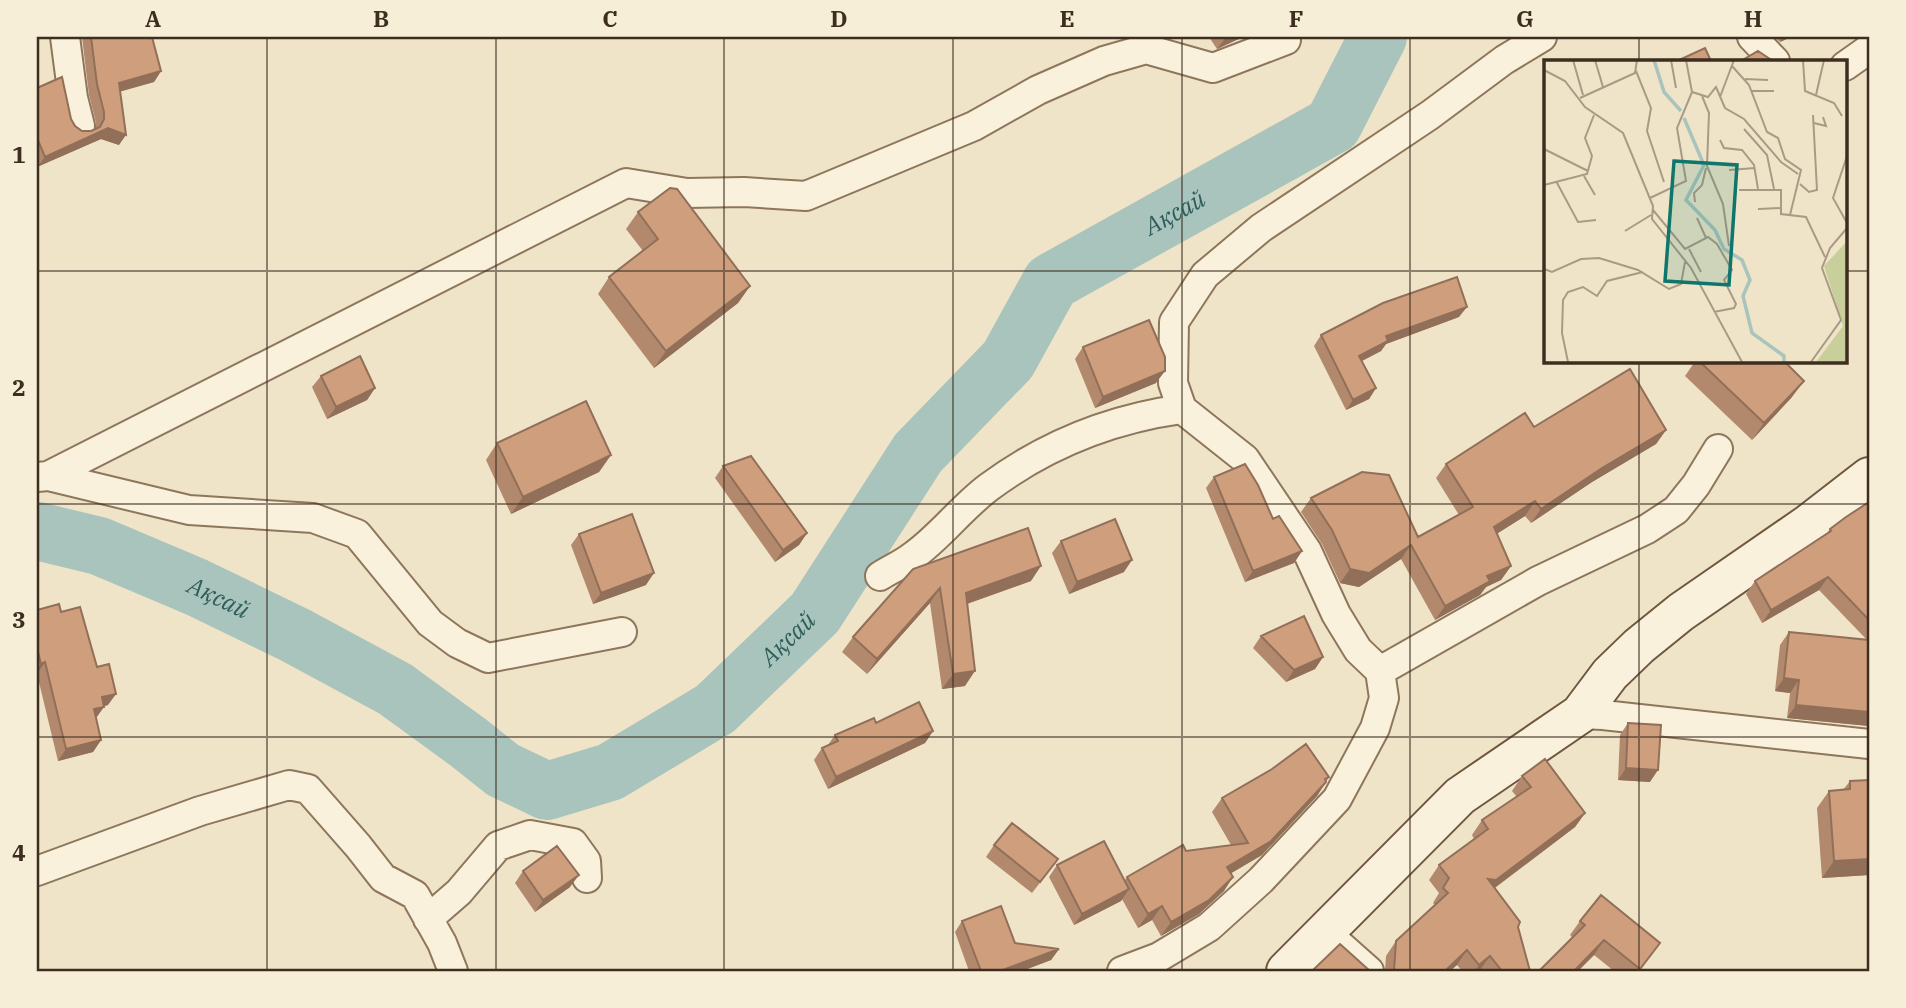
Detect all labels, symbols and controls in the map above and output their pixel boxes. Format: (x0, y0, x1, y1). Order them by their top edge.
text: A (145, 3, 161, 33)
text: B (373, 3, 389, 33)
text: C (602, 3, 618, 33)
text: D (830, 3, 848, 33)
text: E (1059, 3, 1075, 33)
text: F (1289, 3, 1303, 33)
text: G (1516, 3, 1534, 33)
text: H (1744, 3, 1762, 33)
inset map (1544, 60, 1846, 362)
text: 1 (12, 139, 26, 169)
water label: Ақсай (1136, 182, 1211, 243)
text: 2 (12, 372, 26, 402)
water label: Ақсай (181, 568, 255, 626)
text: 3 (12, 604, 26, 634)
water label: Ақсай (751, 604, 822, 674)
text: 4 (12, 837, 26, 867)

